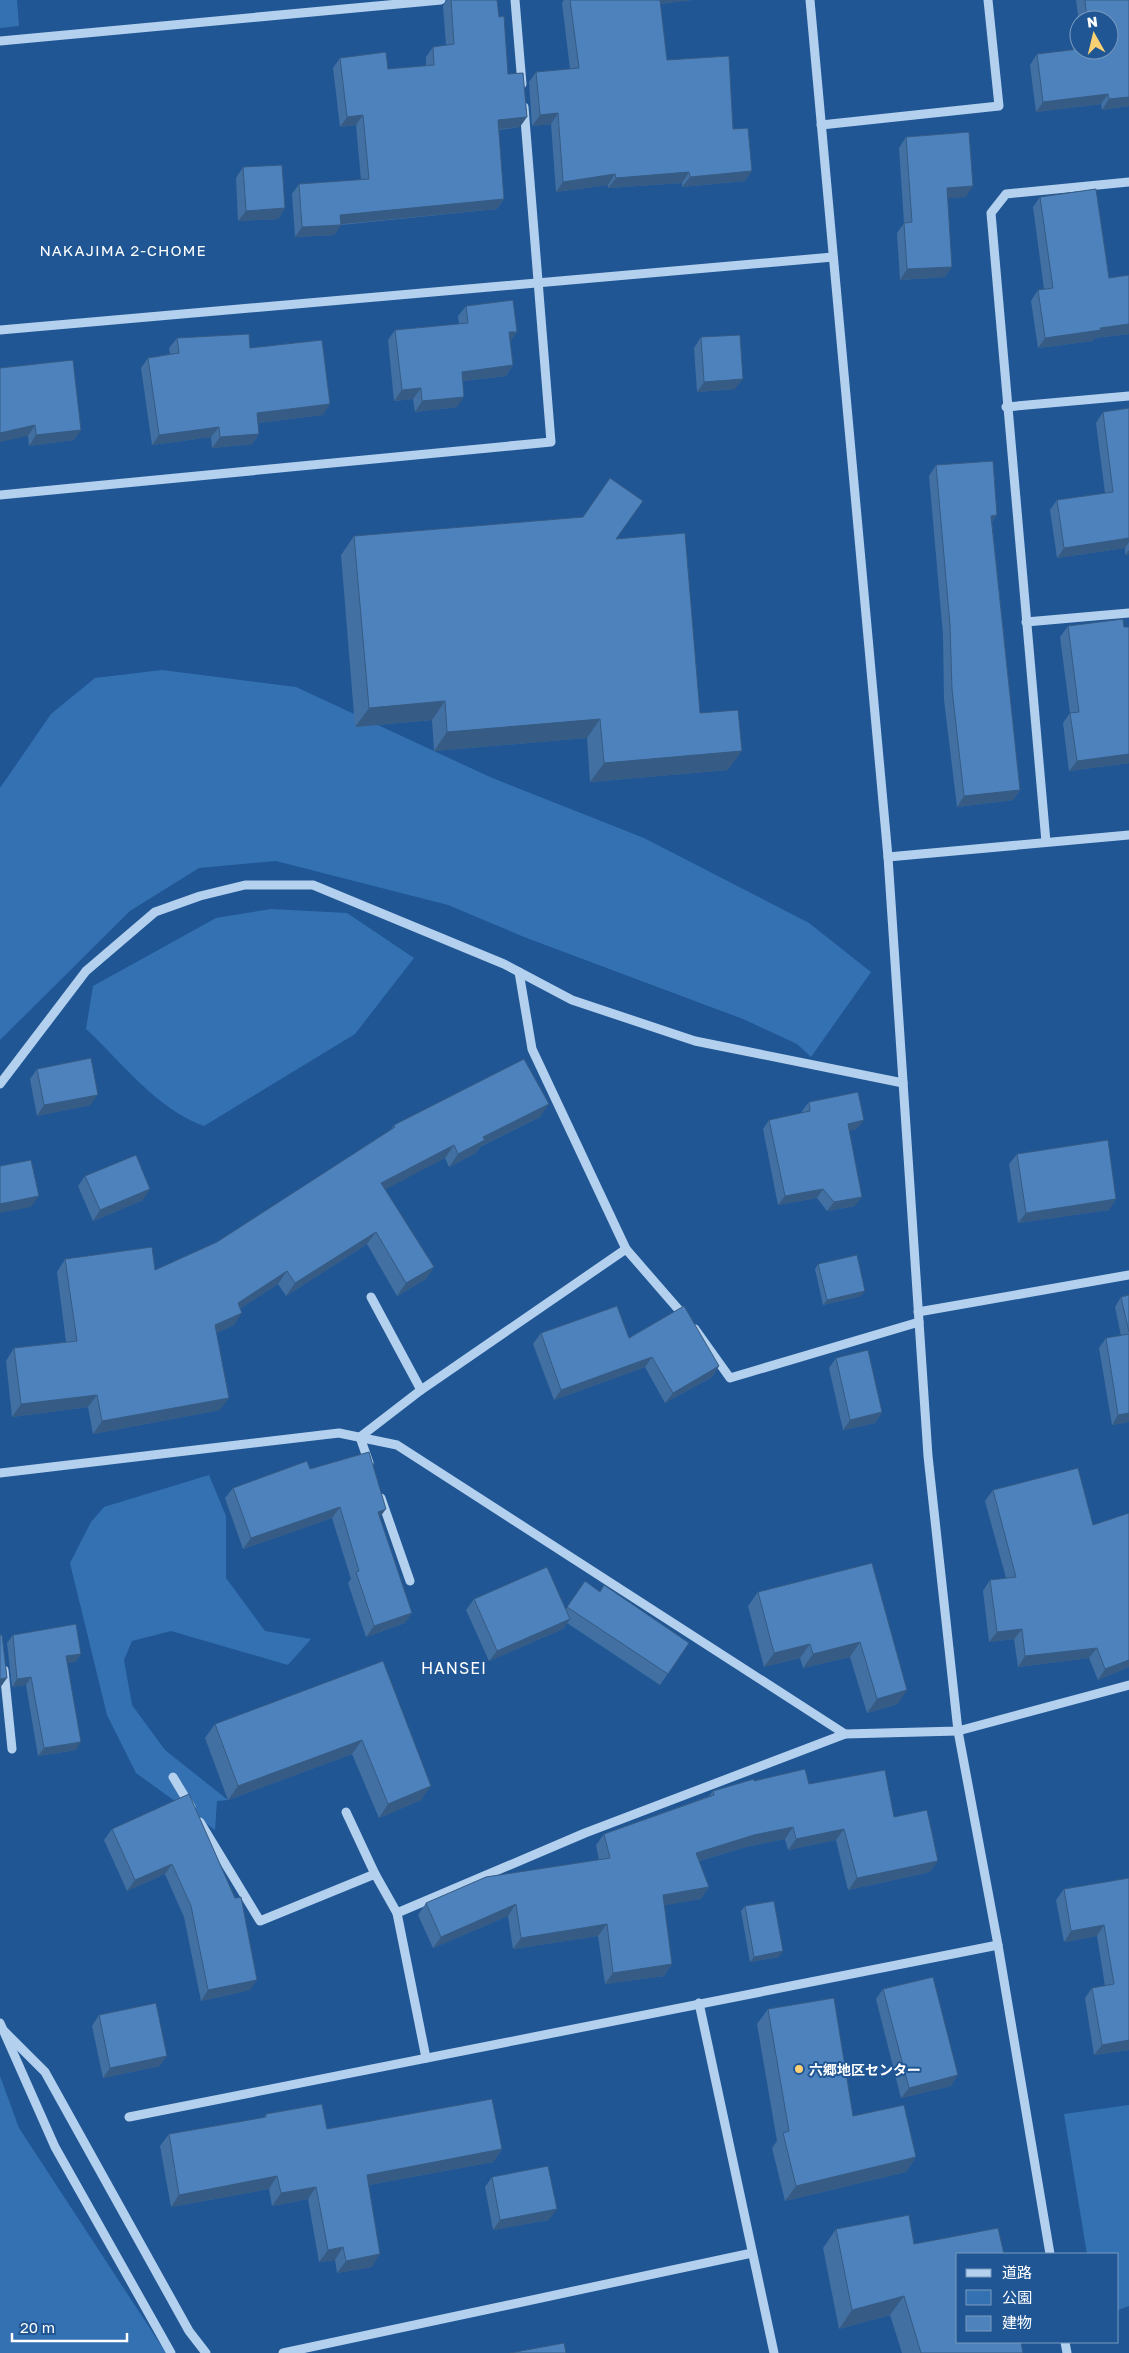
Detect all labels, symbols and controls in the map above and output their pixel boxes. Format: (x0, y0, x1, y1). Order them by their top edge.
north arrow (1069, 10, 1119, 60)
text: N (1086, 12, 1099, 31)
district label: NAKAJIMA 2-CHOME (39, 241, 207, 259)
district label: HANSEI (421, 1658, 487, 1678)
place label: 六郷地区センター (809, 2061, 921, 2078)
marker: 六郷地区センター (793, 2063, 805, 2075)
legend (956, 2253, 1119, 2343)
text: 道路 (1002, 2263, 1032, 2281)
text: 公園 (1002, 2288, 1032, 2306)
scale bar (12, 2310, 128, 2342)
text: 建物 (1002, 2313, 1032, 2331)
text: 20 m (20, 2318, 55, 2336)

